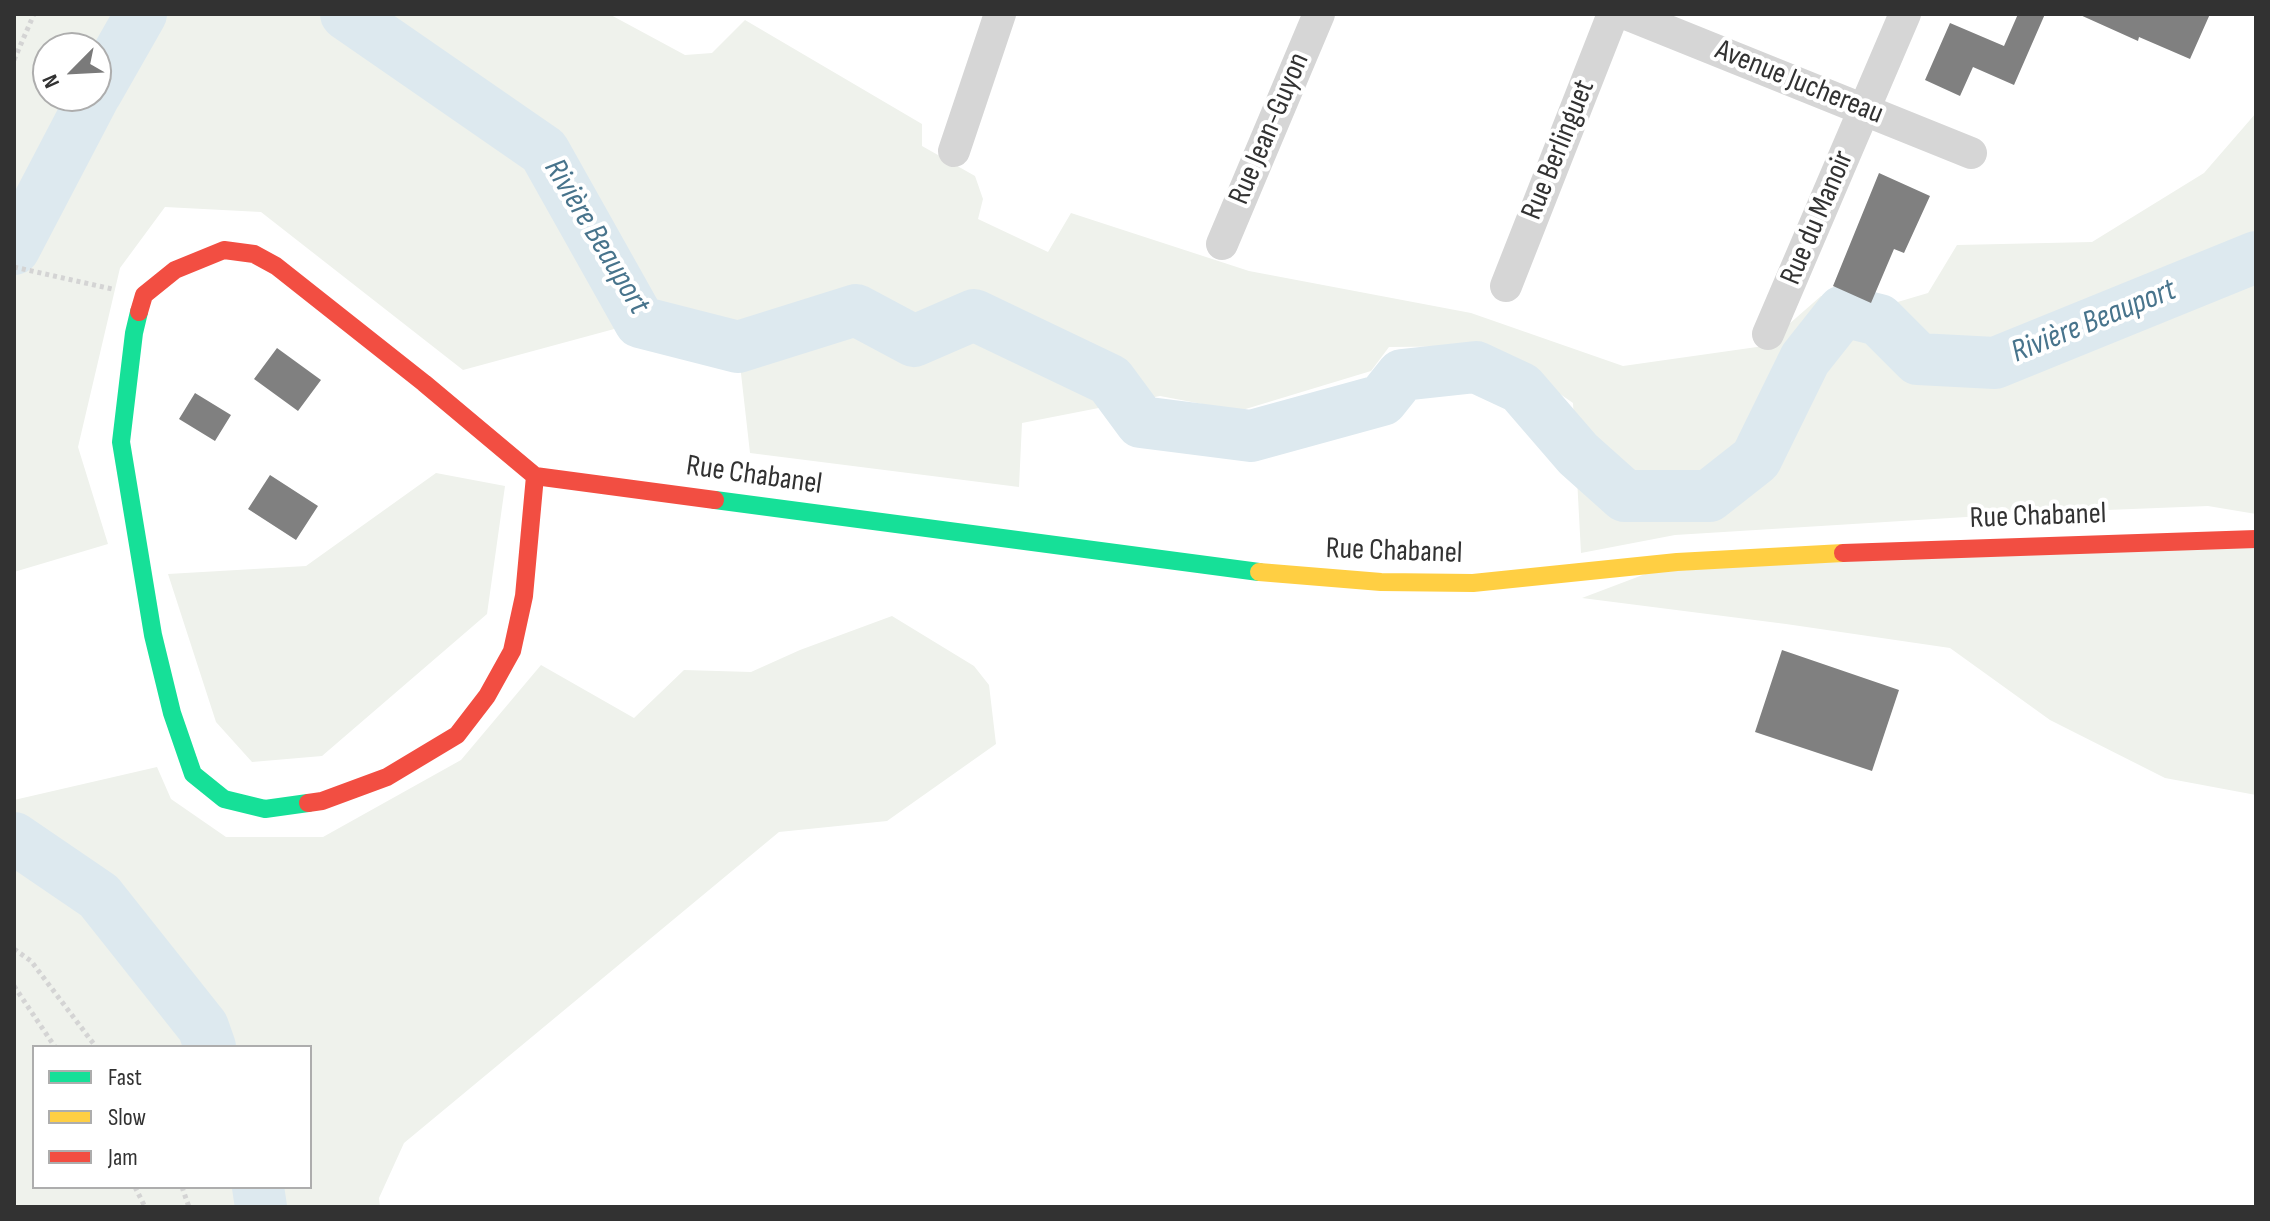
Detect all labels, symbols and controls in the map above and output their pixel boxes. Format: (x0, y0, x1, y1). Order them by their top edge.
north arrow (32, 32, 112, 112)
street label: Avenue Juchereau (1710, 33, 1888, 133)
street label: Rue Jean-Guyon (1222, 48, 1318, 210)
text: N (37, 70, 66, 92)
street label: Rue Berlinguet (1515, 75, 1603, 225)
street label: Rue du Manoir (1774, 146, 1862, 290)
water label: Rivière Beauport (535, 152, 657, 322)
water label: Rivière Beauport (2006, 272, 2182, 372)
street label: Rue Chabanel (684, 449, 824, 503)
street label: Rue Chabanel (1969, 497, 2107, 537)
street label: Rue Chabanel (1325, 532, 1463, 572)
legend (32, 1045, 312, 1189)
text: Fast (108, 1063, 142, 1092)
text: Slow (108, 1103, 146, 1132)
text: Jam (108, 1143, 138, 1172)

